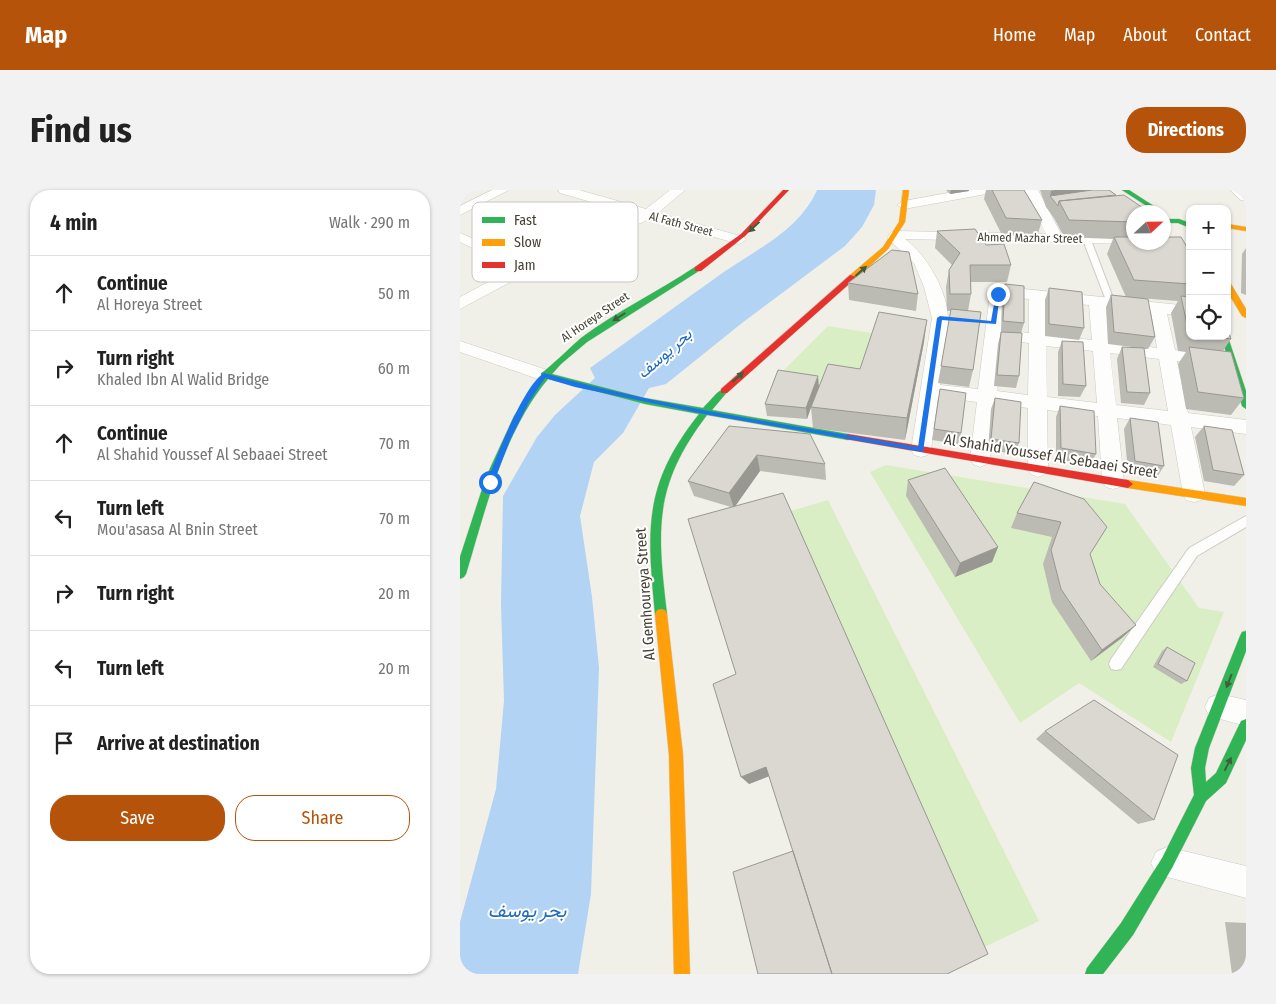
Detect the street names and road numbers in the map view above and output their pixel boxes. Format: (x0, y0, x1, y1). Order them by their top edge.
street label: Al Fath Street (648, 209, 714, 239)
street label: Ahmed Mazhar Street (977, 230, 1083, 246)
street label: Al Horeya Street (558, 289, 632, 345)
street label: Al Shahid Youssef Al Sebaaei Street (943, 430, 1159, 482)
street label: Al Gemhoureya Street (631, 527, 659, 661)

